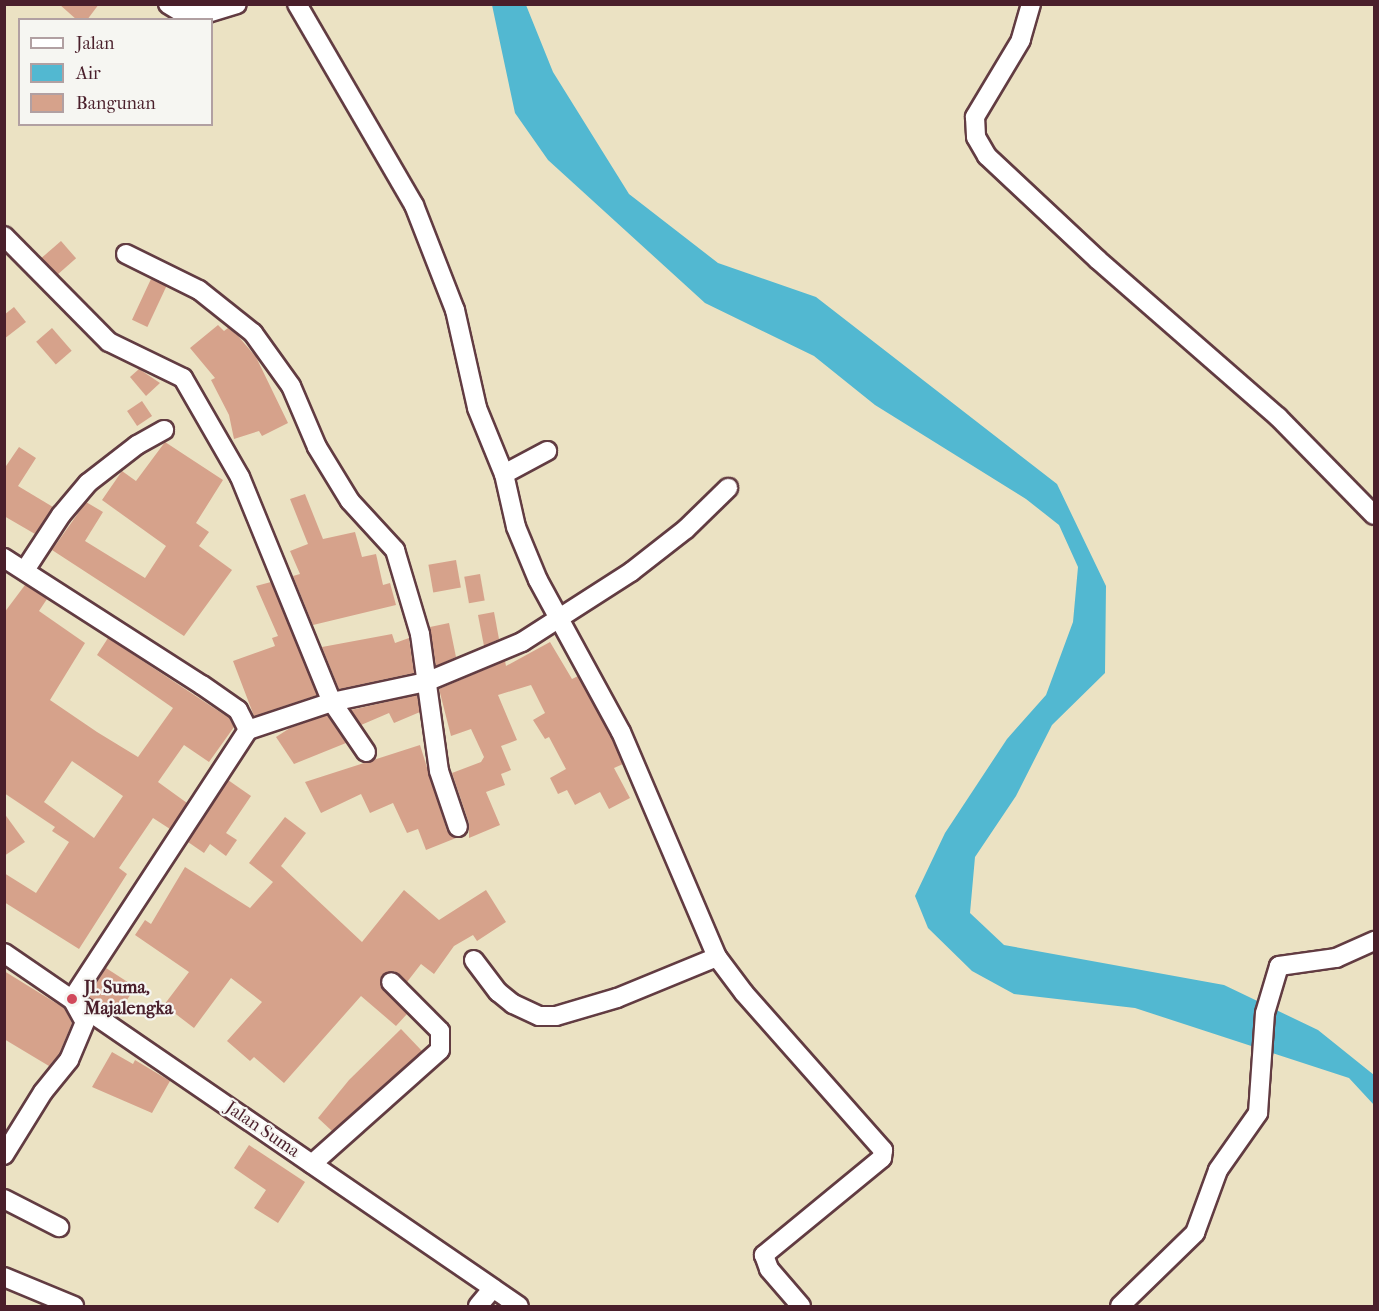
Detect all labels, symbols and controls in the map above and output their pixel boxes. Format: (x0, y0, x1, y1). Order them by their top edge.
legend (18, 18, 213, 126)
text: Jalan (76, 33, 114, 54)
text: Air (76, 63, 101, 84)
text: Bangunan (76, 93, 156, 114)
place label: Jl. Suma, Majalengka (84, 978, 173, 1020)
marker: Jl. Suma, Majalengka (65, 992, 79, 1006)
street label: Jalan Suma (221, 1097, 303, 1163)

